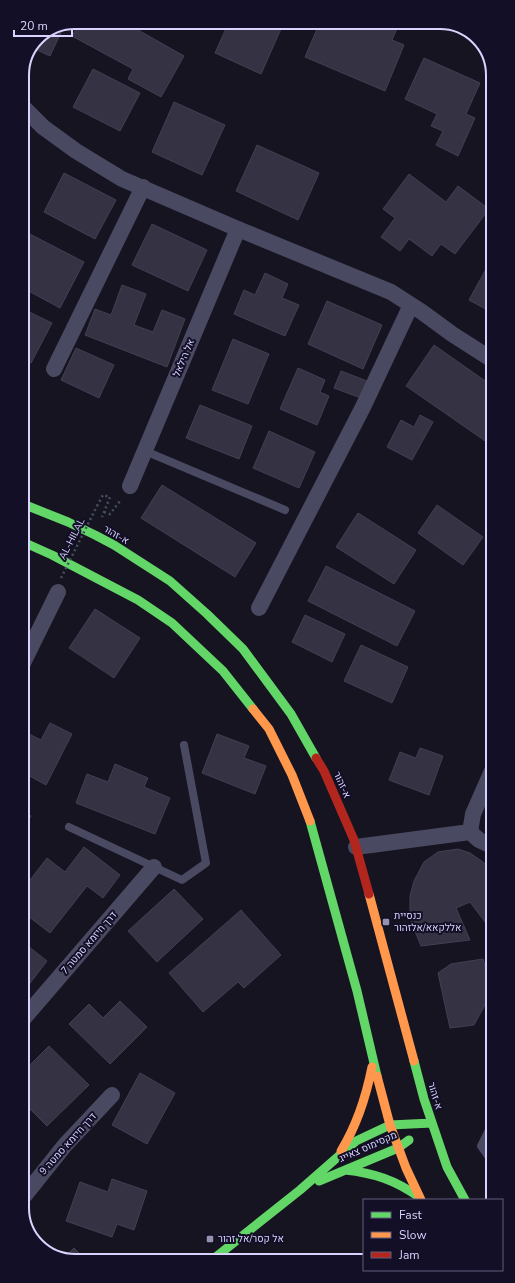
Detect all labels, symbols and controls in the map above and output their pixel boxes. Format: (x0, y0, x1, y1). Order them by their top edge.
scale bar (14, 12, 72, 38)
text: 20 m (20, 18, 48, 34)
street label: אל הילאל (170, 337, 198, 379)
street label: AL-HILAL (56, 515, 89, 562)
street label: א-זהור (100, 522, 132, 548)
street label: א-זהור (330, 769, 354, 801)
street label: דרך חיזמא סמטה 7 (58, 909, 120, 977)
place label: כנסיית אללקאא/אלזהור (394, 909, 461, 935)
marker: כנסיית אללקאא/אלזהור (381, 917, 391, 927)
street label: א-זהור (424, 1081, 446, 1111)
street label: דרך חיזמא סמטה 9 (36, 1110, 100, 1178)
street label: מקסימוס צאייג (337, 1128, 399, 1166)
legend (363, 1199, 503, 1271)
text: Fast (399, 1207, 422, 1223)
text: Slow (399, 1227, 427, 1243)
place label: אל קסר/אל זהור (218, 1232, 284, 1246)
marker: אל קסר/אל זהור (205, 1234, 215, 1244)
text: Jam (398, 1247, 420, 1263)

